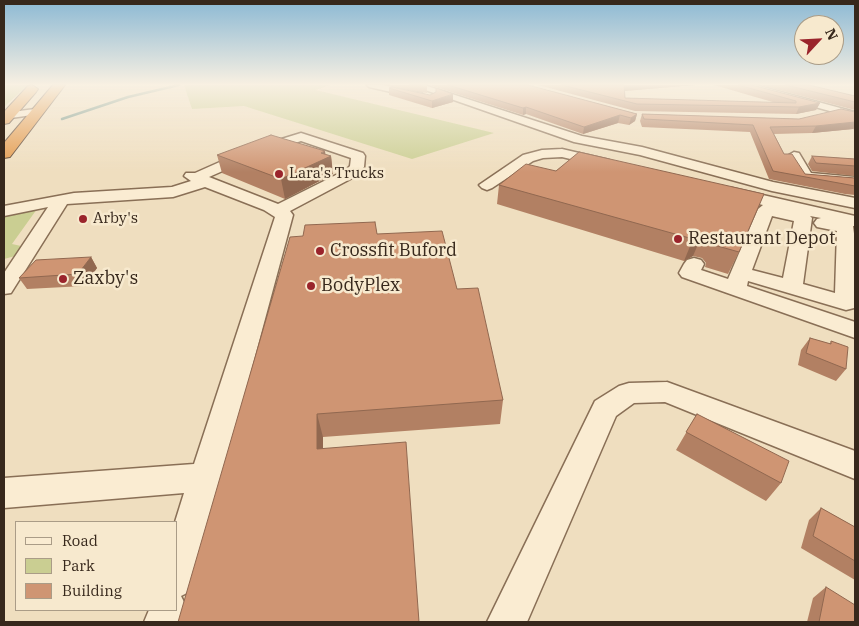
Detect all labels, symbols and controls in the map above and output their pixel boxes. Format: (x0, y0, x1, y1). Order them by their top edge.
north arrow (794, 15, 844, 65)
text: N (821, 25, 842, 43)
place label: Lara's Trucks (289, 165, 384, 183)
marker: Lara's Trucks (273, 168, 285, 180)
place label: Arby's (93, 210, 138, 228)
marker: Arby's (77, 213, 89, 225)
place label: Restaurant Depot (688, 228, 835, 250)
marker: Restaurant Depot (672, 233, 684, 245)
place label: Crossfit Buford (330, 240, 457, 262)
marker: Crossfit Buford (314, 245, 326, 257)
place label: Zaxby's (73, 268, 138, 290)
marker: Zaxby's (57, 273, 69, 285)
place label: BodyPlex (321, 275, 400, 297)
marker: BodyPlex (305, 280, 317, 292)
legend (15, 521, 178, 611)
text: Road (62, 531, 98, 550)
text: Park (62, 556, 95, 575)
text: Building (62, 581, 122, 600)

